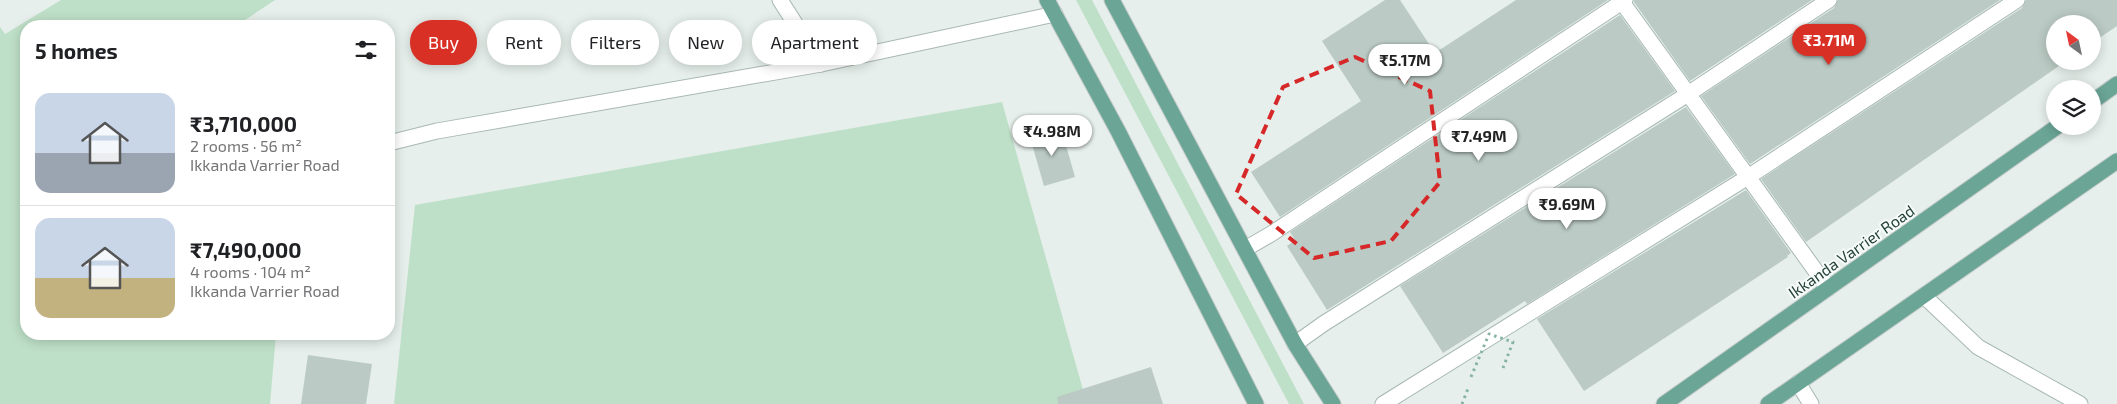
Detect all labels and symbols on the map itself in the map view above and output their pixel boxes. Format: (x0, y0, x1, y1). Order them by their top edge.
north arrow (2046, 15, 2101, 70)
pin: ₹3.71M (1788, 23, 1870, 66)
pin: ₹5.17M (1364, 44, 1446, 86)
pin: ₹4.98M (1011, 114, 1093, 157)
pin: ₹7.49M (1438, 120, 1520, 162)
pin: ₹9.69M (1526, 188, 1608, 230)
street label: Ikkanda Varrier Road (1784, 200, 1918, 302)

